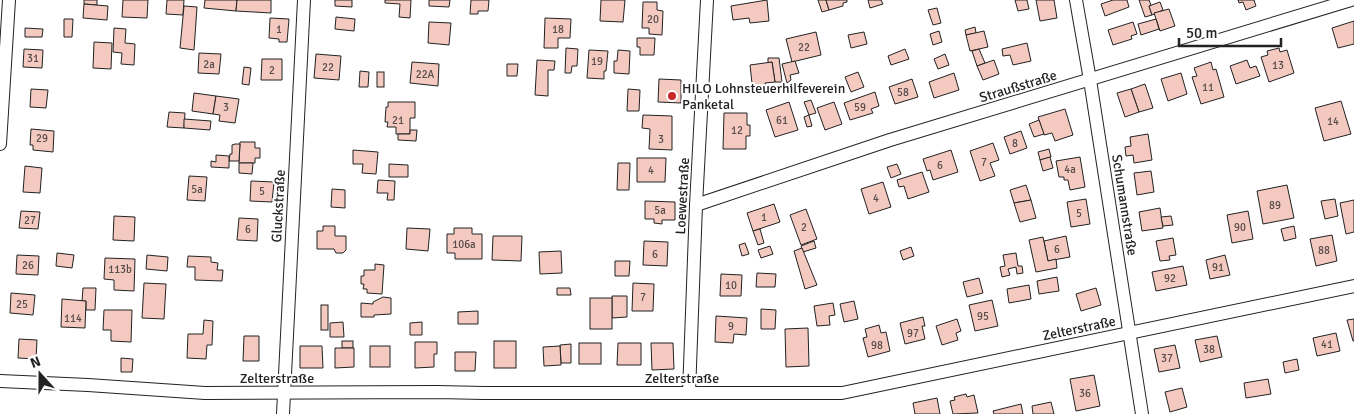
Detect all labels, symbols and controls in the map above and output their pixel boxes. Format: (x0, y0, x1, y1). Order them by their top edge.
house number: 20 (647, 13, 659, 26)
scale bar (1179, 15, 1282, 47)
house number: 1 (276, 23, 282, 36)
house number: 18 (552, 23, 564, 36)
text: 50 m (1186, 24, 1217, 42)
house number: 22 (798, 41, 810, 54)
house number: 31 (27, 52, 39, 65)
house number: 19 (591, 55, 603, 68)
house number: 2a (203, 58, 215, 71)
house number: 13 (1272, 59, 1284, 72)
house number: 22 (322, 61, 334, 74)
house number: 2 (269, 64, 275, 77)
street label: Straußstraße (977, 67, 1059, 106)
house number: 22A (416, 68, 435, 81)
place label: HILO Lohnsteuerhilfeverein Panketal (682, 80, 845, 113)
house number: 11 (1202, 81, 1214, 94)
house number: 58 (897, 86, 909, 99)
marker: HILO Lohnsteuerhilfeverein Panketal (666, 90, 678, 102)
house number: 3 (223, 101, 229, 114)
house number: 59 (854, 101, 866, 114)
house number: 21 (392, 114, 404, 127)
house number: 61 (776, 114, 788, 127)
house number: 14 (1327, 115, 1339, 128)
house number: 12 (731, 124, 743, 137)
house number: 29 (36, 132, 48, 145)
house number: 3 (658, 133, 664, 146)
house number: 8 (1012, 137, 1018, 150)
street label: Schumannstraße (1108, 153, 1141, 257)
house number: 7 (981, 156, 987, 169)
street label: Loewestraße (672, 157, 693, 235)
house number: 6 (937, 159, 943, 172)
house number: 4a (1064, 163, 1076, 176)
house number: 4 (648, 164, 654, 177)
street label: Gluckstraße (268, 169, 289, 243)
house number: 5a (191, 183, 203, 196)
house number: 5 (259, 185, 265, 198)
house number: 4 (873, 192, 879, 205)
house number: 89 (1269, 199, 1281, 212)
house number: 5a (654, 204, 666, 217)
house number: 5 (1076, 207, 1082, 220)
house number: 1 (761, 211, 767, 224)
house number: 27 (24, 214, 36, 227)
house number: 2 (801, 221, 807, 234)
house number: 90 (1234, 221, 1246, 234)
house number: 6 (245, 223, 251, 236)
house number: 106a (452, 238, 476, 251)
house number: 6 (1054, 243, 1060, 256)
house number: 88 (1318, 244, 1330, 257)
house number: 6 (652, 248, 658, 261)
house number: 26 (22, 259, 34, 272)
house number: 91 (1212, 261, 1224, 274)
house number: 113b (108, 263, 132, 276)
house number: 92 (1164, 272, 1176, 285)
house number: 10 (725, 279, 737, 292)
house number: 7 (640, 291, 646, 304)
house number: 25 (16, 298, 28, 311)
house number: 95 (977, 310, 989, 323)
house number: 114 (64, 312, 82, 325)
street label: Zelterstraße (1041, 312, 1117, 345)
house number: 9 (728, 320, 734, 333)
house number: 97 (907, 327, 919, 340)
house number: 41 (1321, 338, 1333, 351)
house number: 98 (871, 339, 883, 352)
house number: 38 (1203, 343, 1215, 356)
north arrow (15, 349, 65, 399)
house number: 37 (1161, 352, 1173, 365)
text: N (28, 353, 43, 372)
street label: Zelterstraße (240, 370, 314, 387)
street label: Zelterstraße (645, 370, 719, 387)
house number: 36 (1079, 387, 1091, 400)

